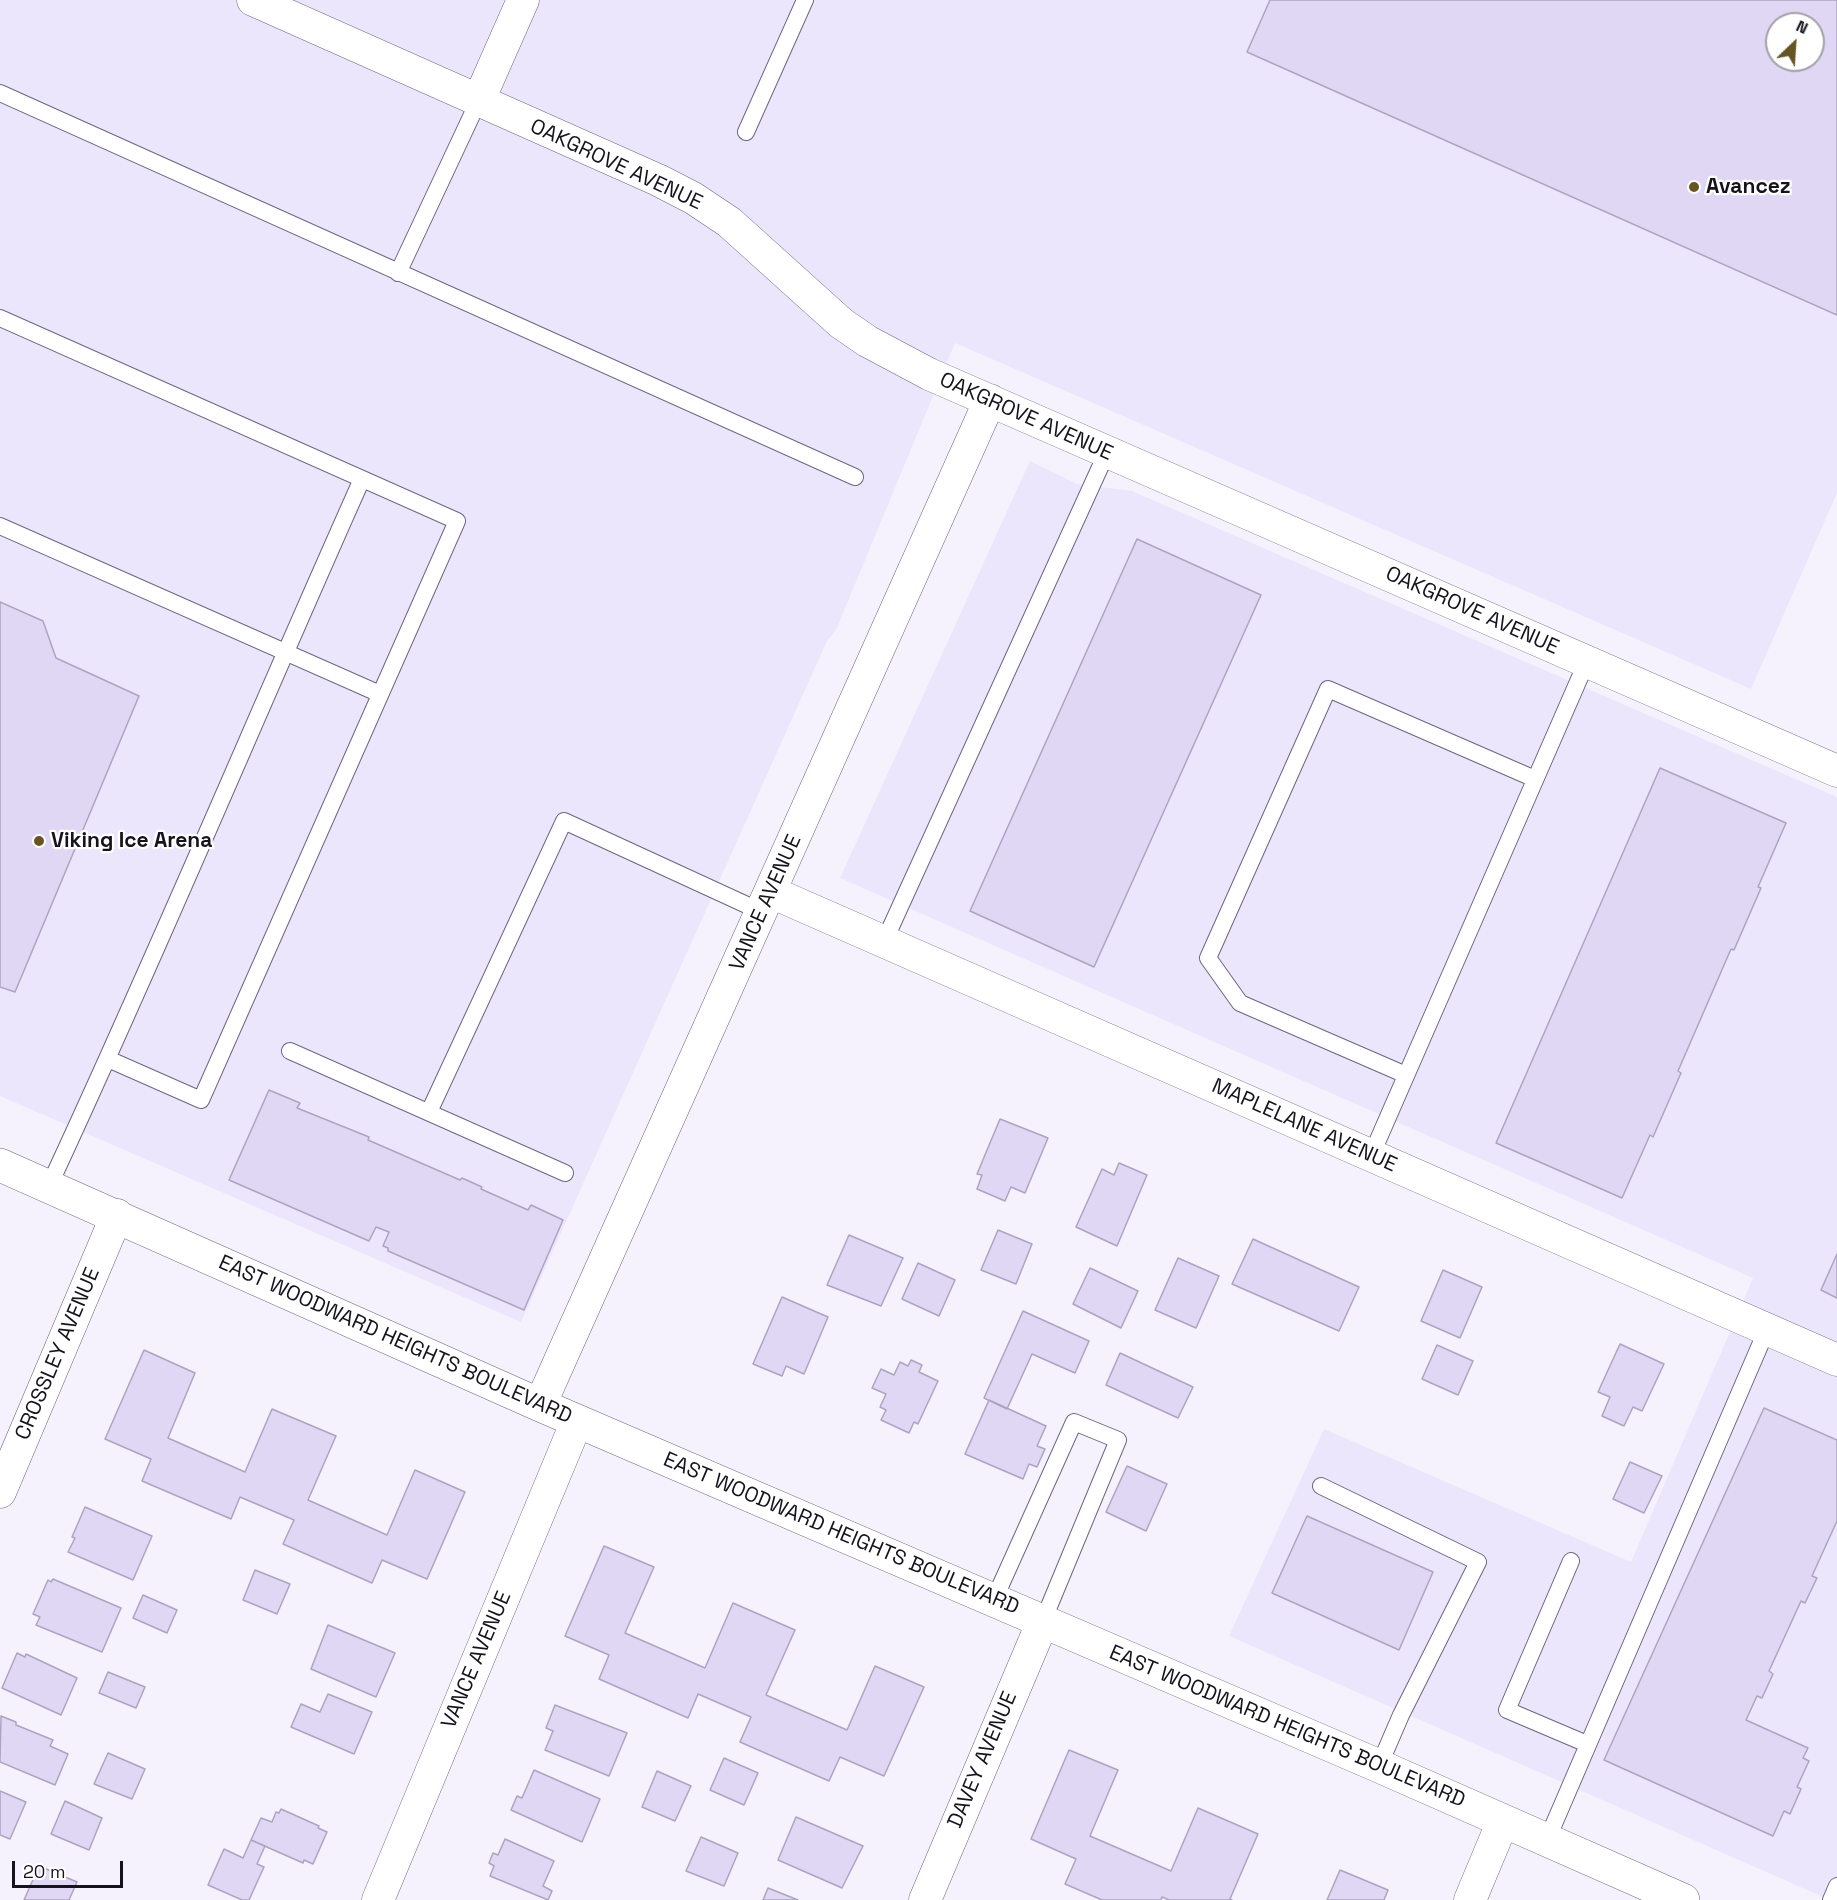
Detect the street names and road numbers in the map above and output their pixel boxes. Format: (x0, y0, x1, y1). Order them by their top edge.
street label: OAKGROVE AVENUE (526, 114, 706, 216)
street label: OAKGROVE AVENUE (935, 367, 1117, 467)
street label: OAKGROVE AVENUE (1381, 561, 1563, 661)
street label: VANCE AVENUE (725, 831, 807, 975)
street label: MAPLELANE AVENUE (1208, 1074, 1400, 1178)
street label: EAST WOODWARD HEIGHTS BOULEVARD (214, 1250, 576, 1430)
street label: CROSSLEY AVENUE (10, 1264, 106, 1444)
street label: EAST WOODWARD HEIGHTS BOULEVARD (659, 1447, 1023, 1621)
street label: VANCE AVENUE (437, 1588, 517, 1732)
street label: EAST WOODWARD HEIGHTS BOULEVARD (1105, 1640, 1469, 1814)
street label: DAVEY AVENUE (943, 1688, 1023, 1832)

